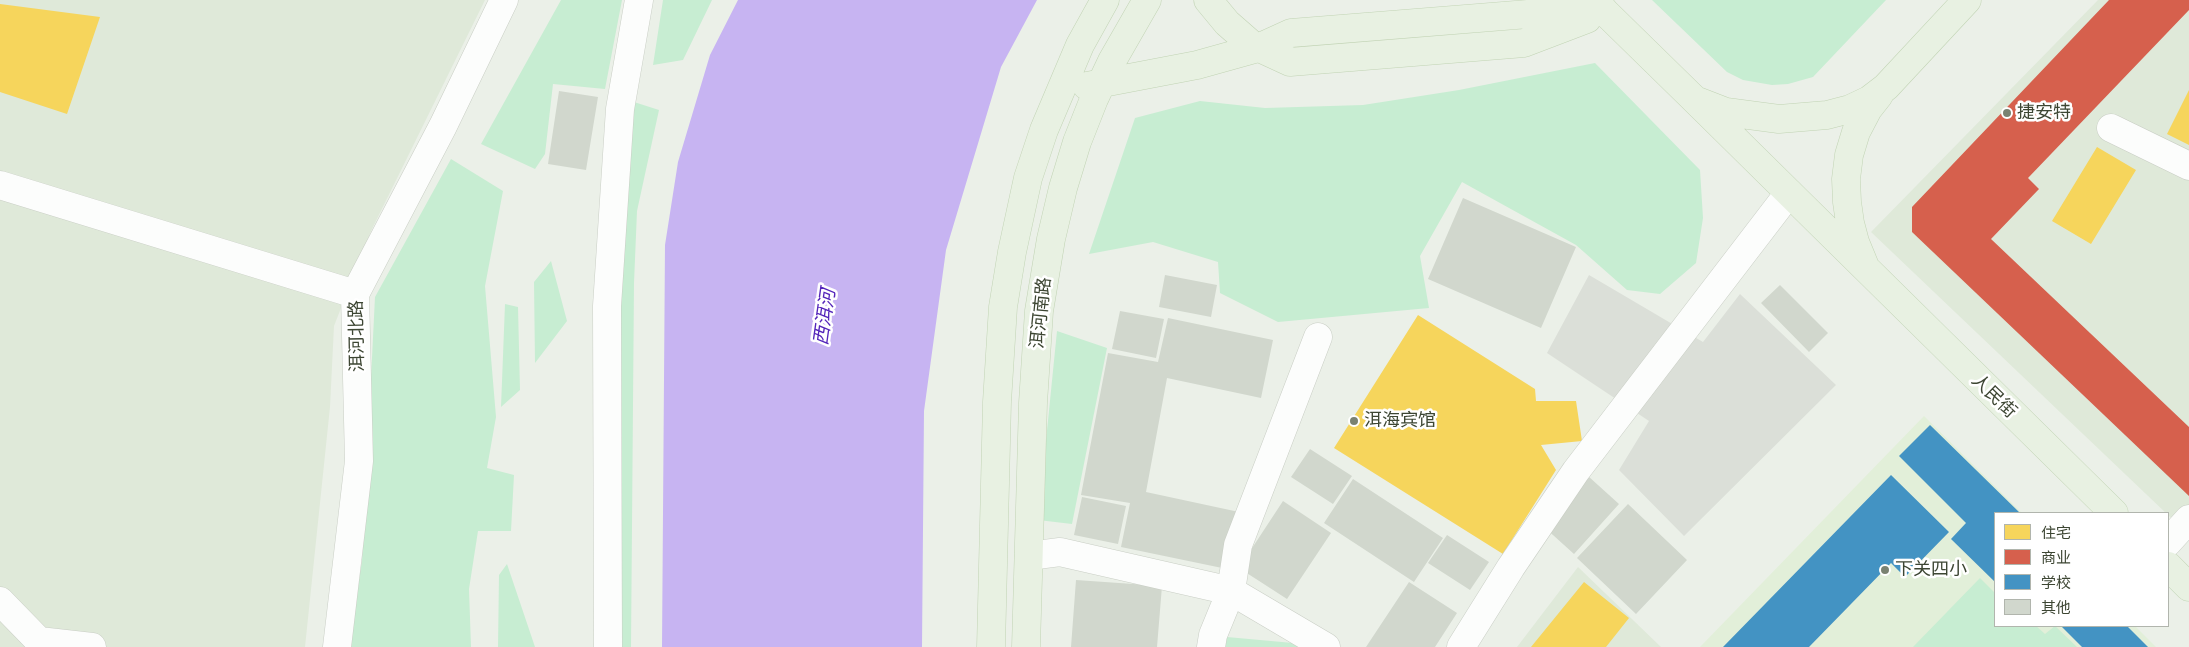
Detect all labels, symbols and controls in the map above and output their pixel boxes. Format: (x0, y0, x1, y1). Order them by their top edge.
place label: 捷安特 (2017, 102, 2071, 124)
marker: 捷安特 (2001, 107, 2013, 119)
street label: 洱河南路 (1026, 276, 1056, 350)
water label: 西洱河 (810, 287, 840, 347)
street label: 洱河北路 (346, 300, 368, 372)
street label: 人民街 (1967, 369, 2021, 423)
place label: 洱海宾馆 (1364, 410, 1436, 432)
marker: 洱海宾馆 (1348, 415, 1360, 427)
legend (1994, 512, 2169, 627)
text: 住宅 (2041, 523, 2071, 542)
text: 商业 (2041, 548, 2071, 567)
place label: 下关四小 (1895, 559, 1967, 581)
marker: 下关四小 (1879, 564, 1891, 576)
text: 学校 (2041, 573, 2071, 592)
text: 其他 (2041, 598, 2071, 617)

